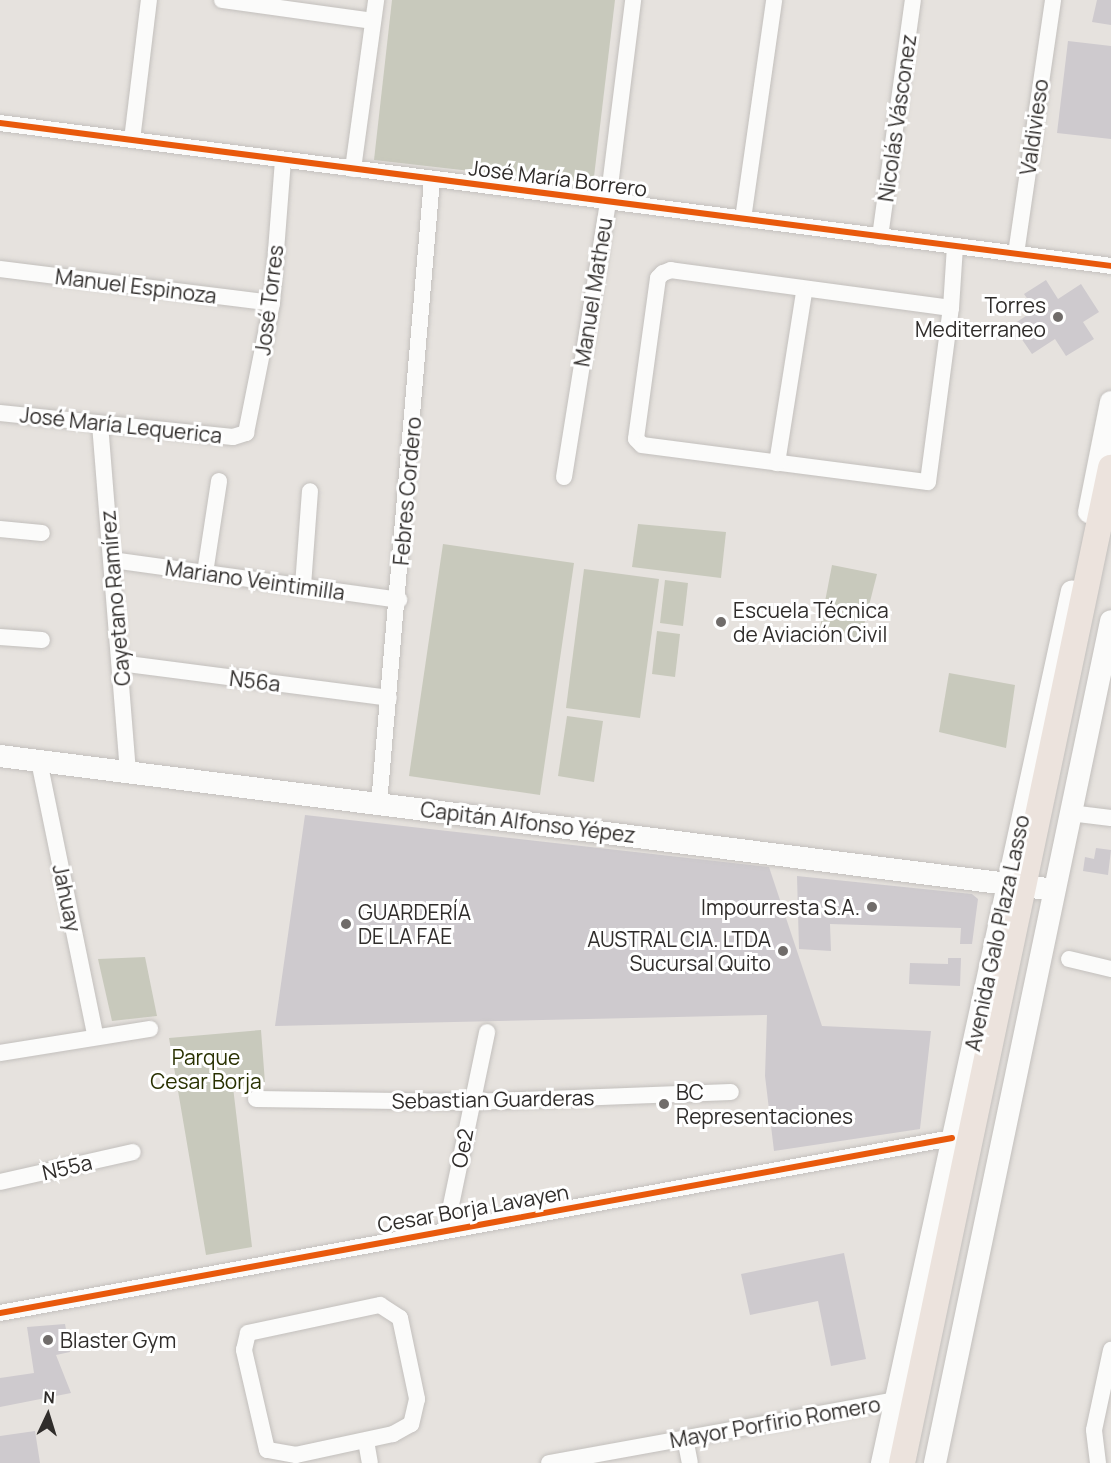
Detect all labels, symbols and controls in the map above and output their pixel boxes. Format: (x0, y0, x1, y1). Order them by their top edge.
street label: Nicolás Vásconez (873, 33, 921, 203)
street label: Valdivieso (1015, 77, 1053, 177)
street label: José María Borrero (467, 155, 649, 201)
street label: Manuel Matheu (569, 216, 617, 368)
street label: José Torres (250, 243, 288, 357)
street label: Manuel Espinoza (54, 264, 218, 308)
place label: Torres Mediterraneo (915, 292, 1046, 342)
marker: Torres Mediterraneo (1051, 310, 1065, 324)
street label: José María Lequerica (19, 402, 223, 448)
street label: Febres Cordero (388, 416, 426, 566)
street label: Cayetano Ramírez (95, 509, 135, 687)
street label: Mariano Veintimilla (164, 555, 346, 605)
place label: Escuela Técnica de Aviación Civil (733, 597, 889, 647)
marker: Escuela Técnica de Aviación Civil (714, 615, 728, 629)
street label: N56a (228, 665, 282, 697)
street label: Capitán Alfonso Yépez (419, 796, 637, 848)
street label: Avenida Galo Plaza Lasso (960, 813, 1034, 1053)
street label: Jahuay (48, 862, 86, 934)
place label: Impourresta S.A. (701, 894, 860, 920)
place label: GUARDERÍA DE LA FAE (358, 899, 471, 949)
marker: Impourresta S.A. (865, 900, 879, 914)
marker: GUARDERÍA DE LA FAE (339, 917, 353, 931)
place label: AUSTRAL CIA. LTDA Sucursal Quito (586, 926, 771, 976)
marker: AUSTRAL CIA. LTDA Sucursal Quito (776, 944, 790, 958)
park label: Parque Cesar Borja (150, 1044, 262, 1094)
place label: BC Representaciones (676, 1079, 853, 1129)
street label: Sebastian Guarderas (391, 1085, 595, 1113)
marker: BC Representaciones (657, 1097, 671, 1111)
street label: Oe2 (446, 1126, 478, 1170)
street label: N55a (40, 1149, 94, 1185)
street label: Cesar Borja Lavayen (375, 1179, 571, 1237)
place label: Blaster Gym (60, 1327, 176, 1353)
marker: Blaster Gym (41, 1333, 55, 1347)
north arrow (18, 1385, 78, 1445)
text: N (43, 1386, 56, 1408)
street label: Mayor Porfirio Romero (668, 1391, 882, 1453)

